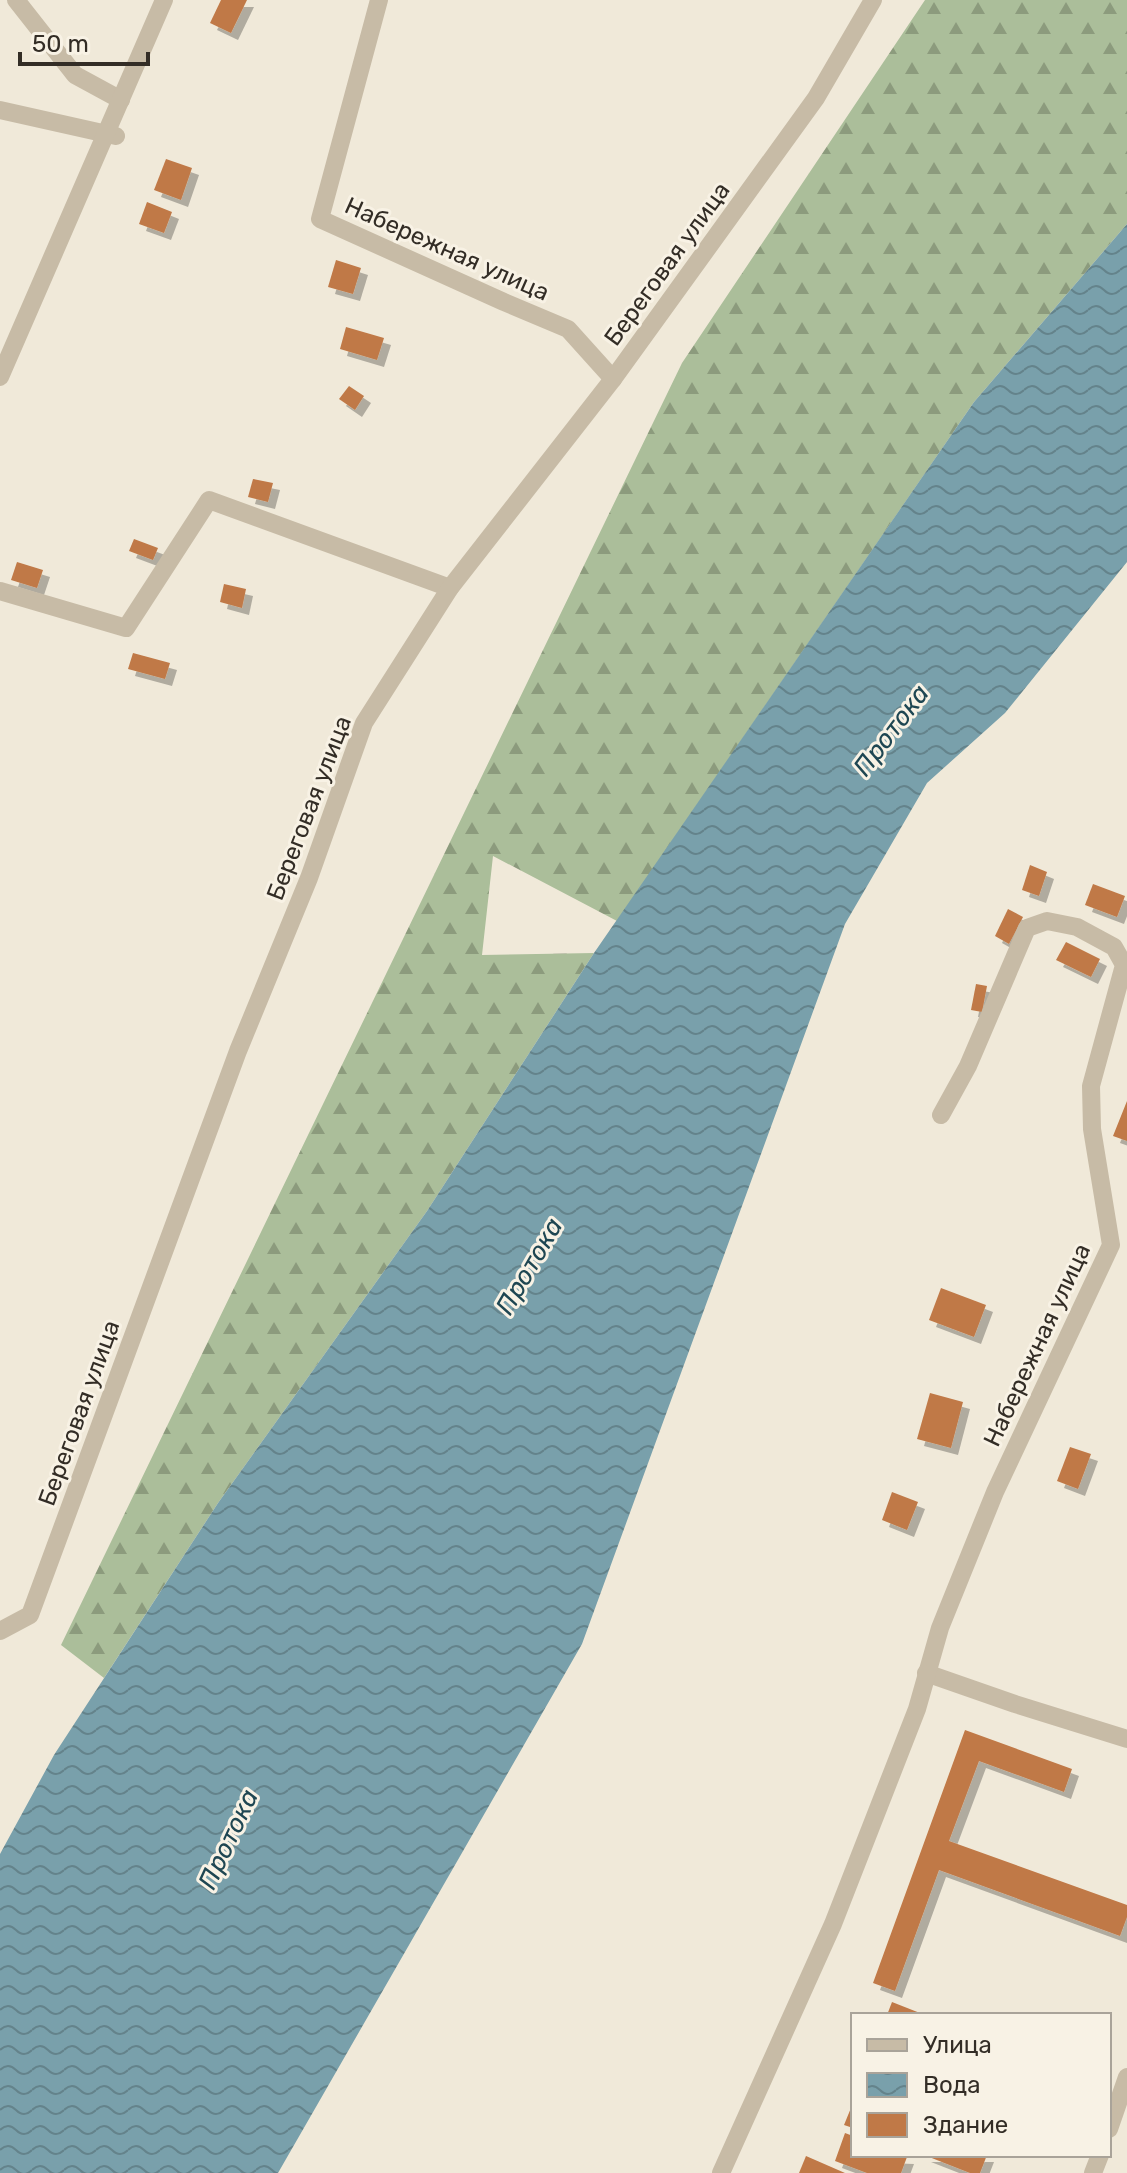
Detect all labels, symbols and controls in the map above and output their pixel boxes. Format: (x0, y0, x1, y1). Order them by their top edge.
scale bar (20, 16, 148, 66)
text: 50 m (32, 30, 89, 58)
street label: Береговая улица (598, 177, 736, 351)
street label: Набережная улица (341, 191, 553, 307)
water label: Протока (847, 679, 936, 782)
street label: Береговая улица (261, 712, 357, 904)
water label: Протока (489, 1213, 569, 1320)
street label: Набережная улица (978, 1239, 1096, 1451)
street label: Береговая улица (32, 1317, 126, 1509)
water label: Протока (192, 1785, 265, 1894)
legend (851, 2013, 1111, 2157)
text: Улица (923, 2031, 992, 2059)
text: Вода (923, 2071, 980, 2099)
text: Здание (923, 2111, 1008, 2139)

